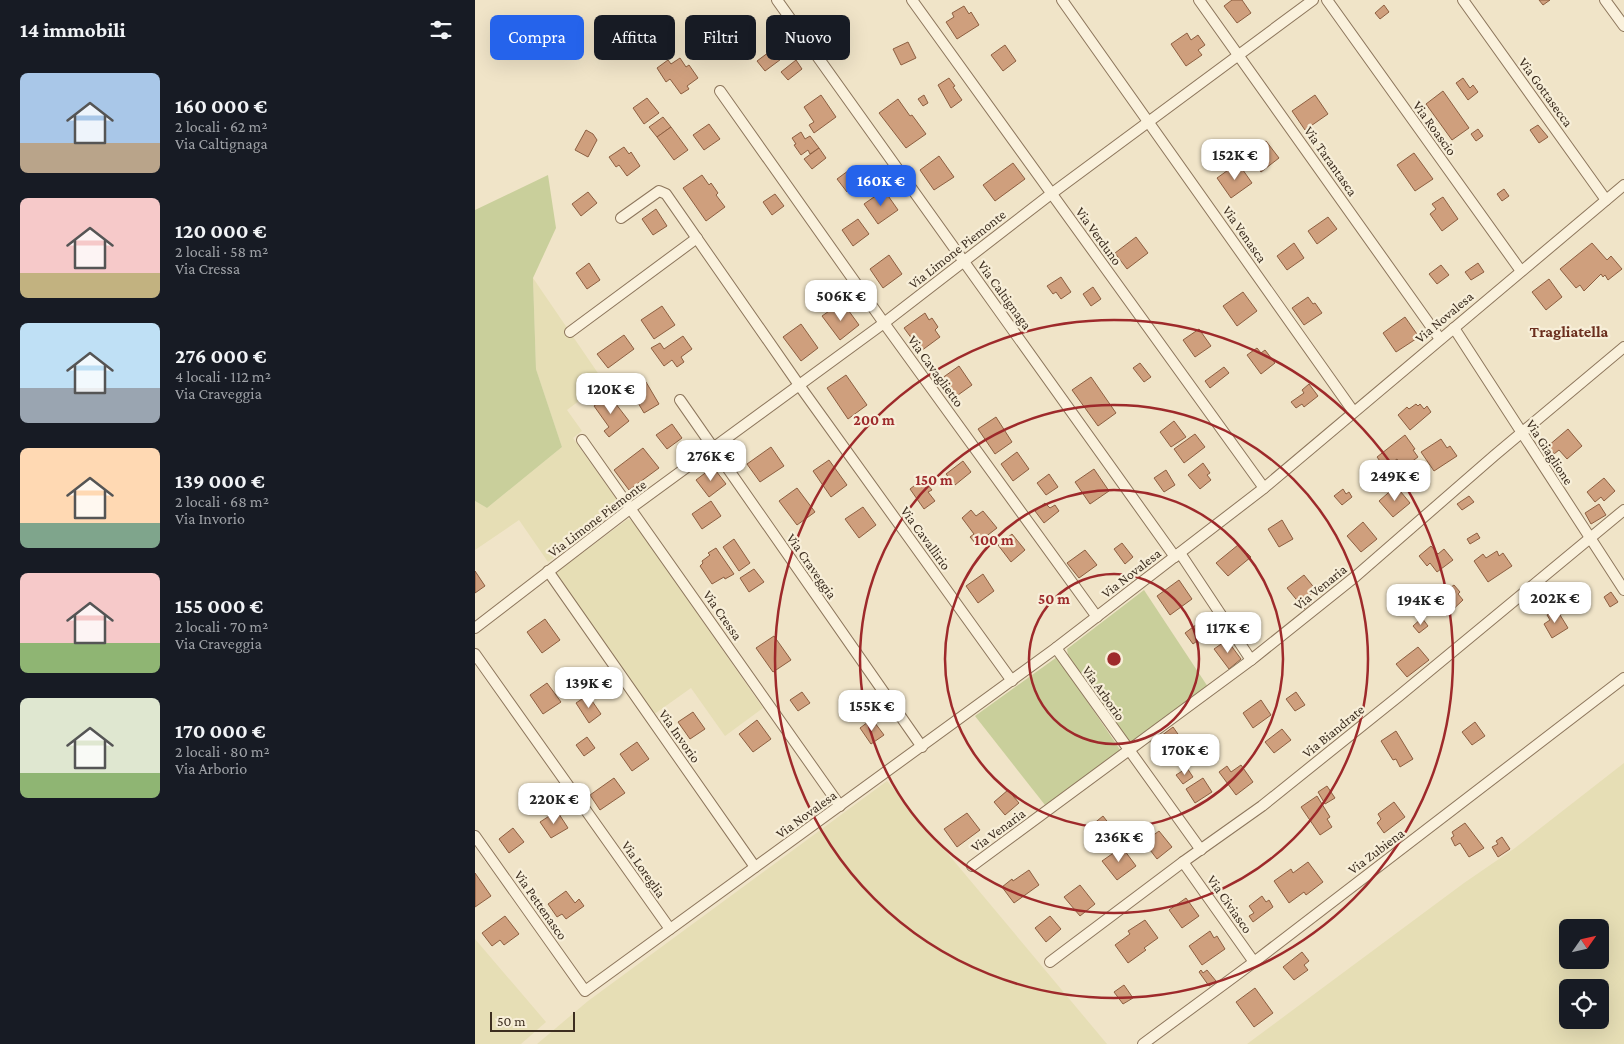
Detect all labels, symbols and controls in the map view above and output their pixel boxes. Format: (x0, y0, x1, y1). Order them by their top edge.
chip: Compra (490, 15, 584, 60)
chip: Affitta (594, 15, 675, 60)
chip: Filtri (685, 15, 756, 60)
chip: Nuovo (766, 15, 850, 60)
icon: filters (427, 16, 455, 44)
text: 14 immobili (20, 18, 126, 42)
street label: Via Gottasecca (1516, 54, 1577, 130)
icon: home (60, 93, 120, 153)
text: 160 000 € (175, 94, 267, 118)
street label: Via Roascio (1410, 98, 1460, 158)
text: 2 locali · 62 m² (175, 118, 268, 135)
street label: Via Tarantasca (1301, 123, 1361, 199)
text: Via Caltignaga (175, 135, 268, 152)
pin: 152K € (1194, 138, 1276, 181)
text: 152K € (1212, 146, 1258, 163)
pin: 160K € (840, 164, 922, 207)
text: 160K € (857, 172, 905, 189)
street label: Via Venasca (1220, 202, 1271, 266)
street label: Via Verduno (1073, 204, 1125, 268)
street label: Via Limone Piemonte (905, 206, 1009, 292)
icon: home (60, 218, 120, 278)
text: 120 000 € (175, 219, 266, 243)
text: 2 locali · 58 m² (175, 243, 268, 260)
street label: Via Caltignaga (975, 257, 1036, 333)
text: Via Cressa (175, 260, 240, 277)
pin: 506K € (800, 280, 882, 322)
text: 506K € (816, 287, 866, 304)
street label: Via Novalesa (1412, 288, 1477, 346)
district label: Tragliatella (1530, 323, 1609, 340)
street label: Via Cavaglietto (905, 332, 967, 410)
icon: home (60, 343, 120, 403)
text: 276 000 € (175, 344, 267, 368)
text: 4 locali · 112 m² (175, 368, 271, 385)
pin: 120K € (570, 372, 652, 415)
text: 120K € (587, 380, 635, 397)
text: Via Craveggia (175, 385, 262, 402)
text: 200 m (853, 412, 895, 428)
street label: Via Giaglione (1523, 417, 1577, 487)
pin: 276K € (670, 440, 752, 482)
text: 276K € (687, 447, 735, 464)
pin: 249K € (1354, 460, 1436, 502)
text: 249K € (1370, 467, 1420, 484)
icon: home (60, 468, 120, 528)
text: 139 000 € (175, 469, 265, 493)
text: 150 m (915, 472, 953, 488)
street label: Via Limone Piemonte (545, 476, 649, 560)
text: 2 locali · 68 m² (175, 493, 269, 510)
street label: Via Cavallirio (898, 503, 954, 573)
text: Via Invorio (175, 510, 245, 527)
street label: Via Craveggia (784, 530, 841, 602)
text: 100 m (974, 532, 1014, 548)
street label: Via Novalesa (1098, 544, 1164, 601)
street label: Via Venaria (1290, 561, 1350, 613)
pin: 202K € (1514, 582, 1596, 624)
pin: 194K € (1380, 584, 1462, 626)
street label: Via Cressa (700, 587, 746, 643)
text: 202K € (1530, 589, 1580, 606)
text: 50 m (1038, 591, 1070, 607)
text: 194K € (1398, 591, 1444, 608)
icon: home (60, 593, 120, 653)
text: 155 000 € (175, 594, 263, 618)
pin: 117K € (1187, 612, 1269, 654)
text: 2 locali · 70 m² (175, 618, 268, 635)
text: 117K € (1206, 619, 1250, 636)
text: Via Craveggia (175, 635, 262, 652)
centre of rings (1105, 650, 1123, 668)
street label: Via Arborio (1079, 663, 1129, 723)
pin: 139K € (548, 666, 630, 709)
text: 139K € (566, 674, 612, 691)
pin: 155K € (831, 690, 913, 732)
text: 155K € (849, 697, 895, 714)
street label: Via Biandrate (1299, 701, 1367, 761)
street label: Via Invorio (656, 706, 704, 766)
icon: home (60, 718, 120, 778)
text: 170 000 € (175, 719, 266, 743)
pin: 170K € (1144, 734, 1226, 776)
text: 170K € (1161, 741, 1209, 758)
text: 2 locali · 80 m² (175, 743, 270, 760)
text: Via Arborio (175, 760, 247, 777)
pin: 220K € (513, 782, 595, 825)
street label: Via Novalesa (772, 786, 840, 841)
text: 220K € (529, 790, 579, 807)
street label: Via Venaria (968, 805, 1029, 855)
pin: 236K € (1078, 820, 1160, 863)
street label: Via Zubiena (1345, 824, 1408, 877)
text: 236K € (1095, 828, 1143, 845)
street label: Via Loreglia (619, 837, 670, 901)
street label: Via Pettenasco (511, 867, 571, 943)
street label: Via Civiasco (1204, 872, 1256, 936)
north arrow (1559, 919, 1609, 969)
map controls (1559, 919, 1609, 1029)
button: locate (1559, 979, 1609, 1029)
scale bar (490, 1009, 575, 1032)
text: 50 m (497, 1013, 525, 1029)

